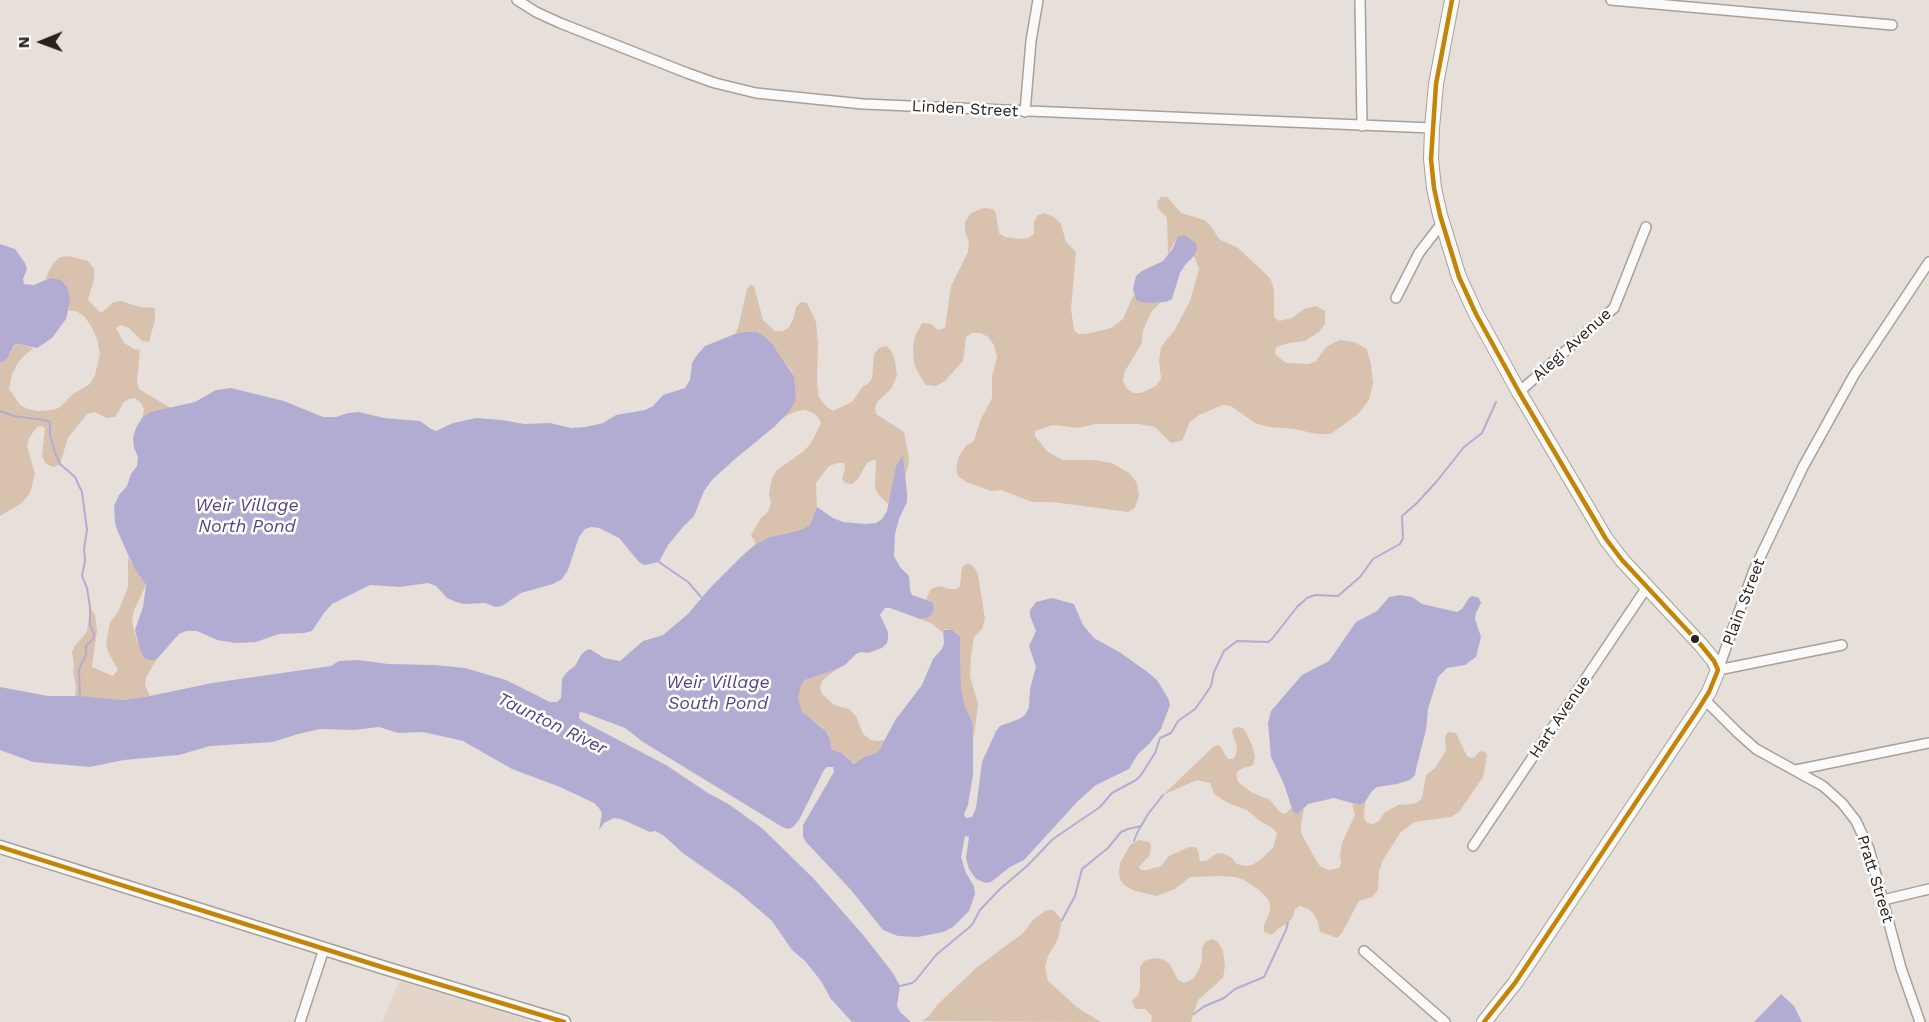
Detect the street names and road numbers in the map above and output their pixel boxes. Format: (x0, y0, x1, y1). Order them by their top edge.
street label: Linden Street (911, 97, 1019, 121)
street label: Alegi Avenue (1529, 305, 1615, 385)
street label: Plain Street (1719, 556, 1769, 648)
street label: Hart Avenue (1525, 672, 1595, 762)
street label: Pratt Street (1853, 833, 1897, 925)

